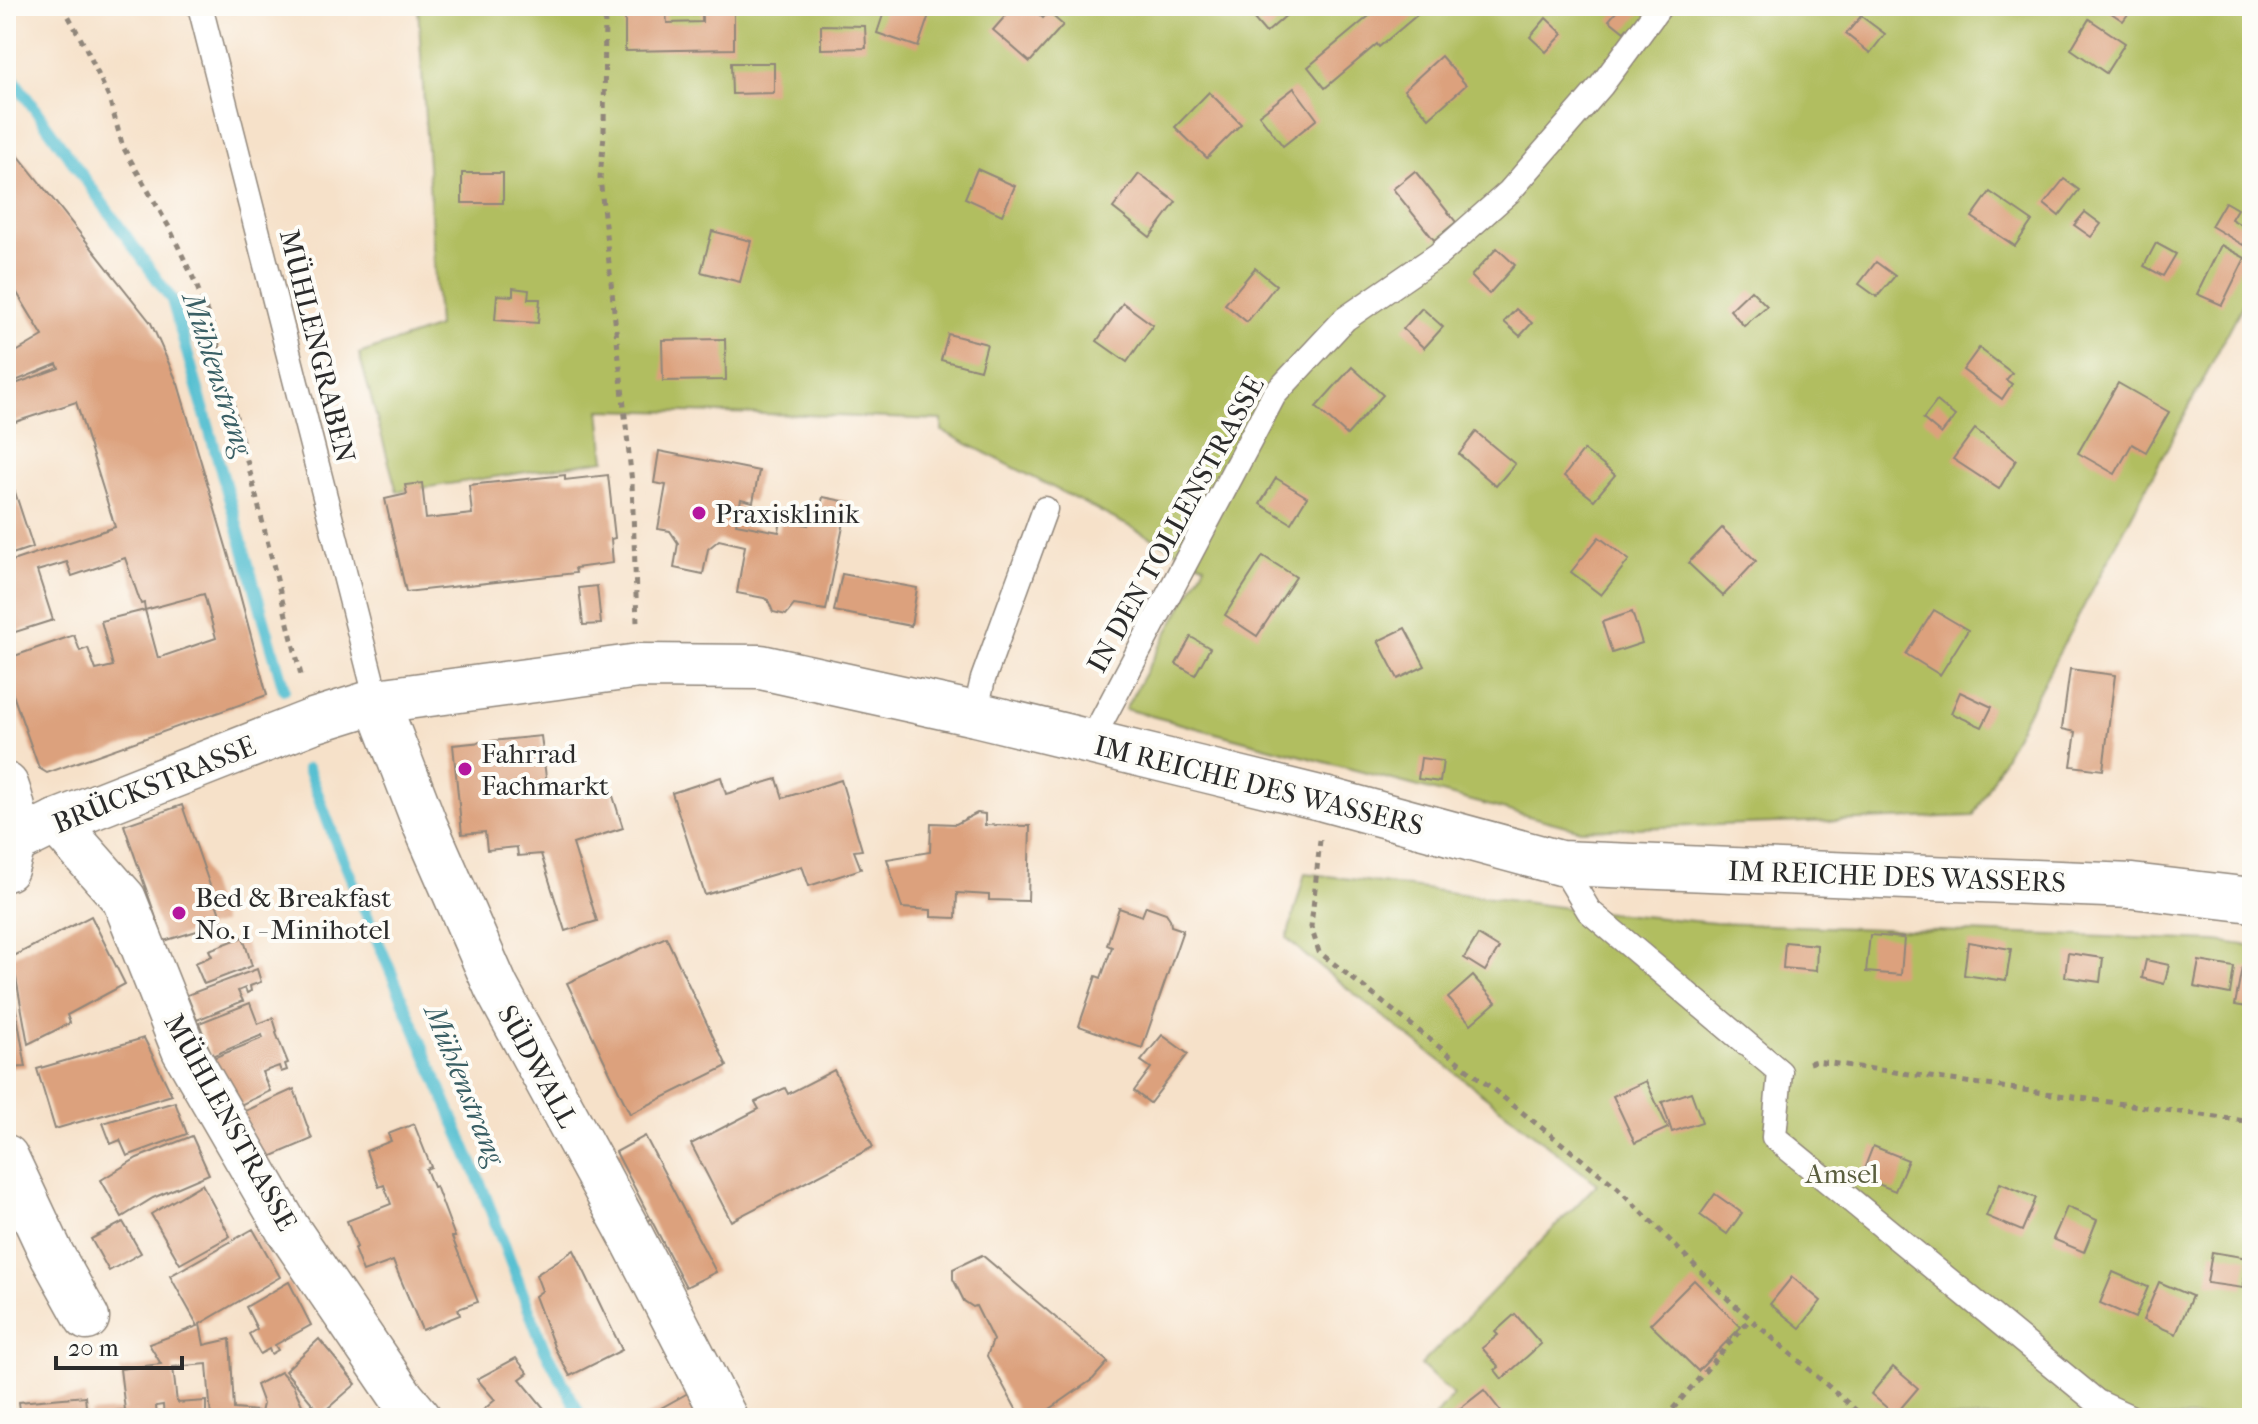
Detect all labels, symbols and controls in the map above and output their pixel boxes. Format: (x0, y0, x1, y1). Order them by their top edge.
street label: MÜHLENGRABEN (273, 226, 362, 466)
water label: Mühlenstrang (174, 286, 261, 462)
street label: IN DEN TOLLENSTRASSE (1080, 370, 1271, 678)
place label: Praxisklinik (715, 497, 860, 530)
marker: Praxisklinik (690, 504, 708, 522)
street label: BRÜCKSTRASSE (48, 729, 260, 840)
street label: IM REICHE DES WASSERS (1091, 729, 1427, 842)
place label: Fahrrad Fachmarkt (481, 737, 609, 802)
marker: Fahrrad Fachmarkt (456, 760, 474, 778)
street label: IM REICHE DES WASSERS (1728, 854, 2066, 899)
place label: Bed & Breakfast No. 1 - Minihotel (195, 881, 391, 946)
marker: Bed & Breakfast No. 1 - Minihotel (170, 904, 188, 922)
water label: Mühlenstrang (416, 998, 513, 1172)
street label: SÜDWALL (491, 999, 585, 1133)
street label: MÜHLENSTRASSE (157, 1008, 304, 1236)
park label: Amsel (1804, 1157, 1879, 1190)
scale bar (56, 1320, 182, 1370)
text: 20 m (68, 1334, 119, 1362)

